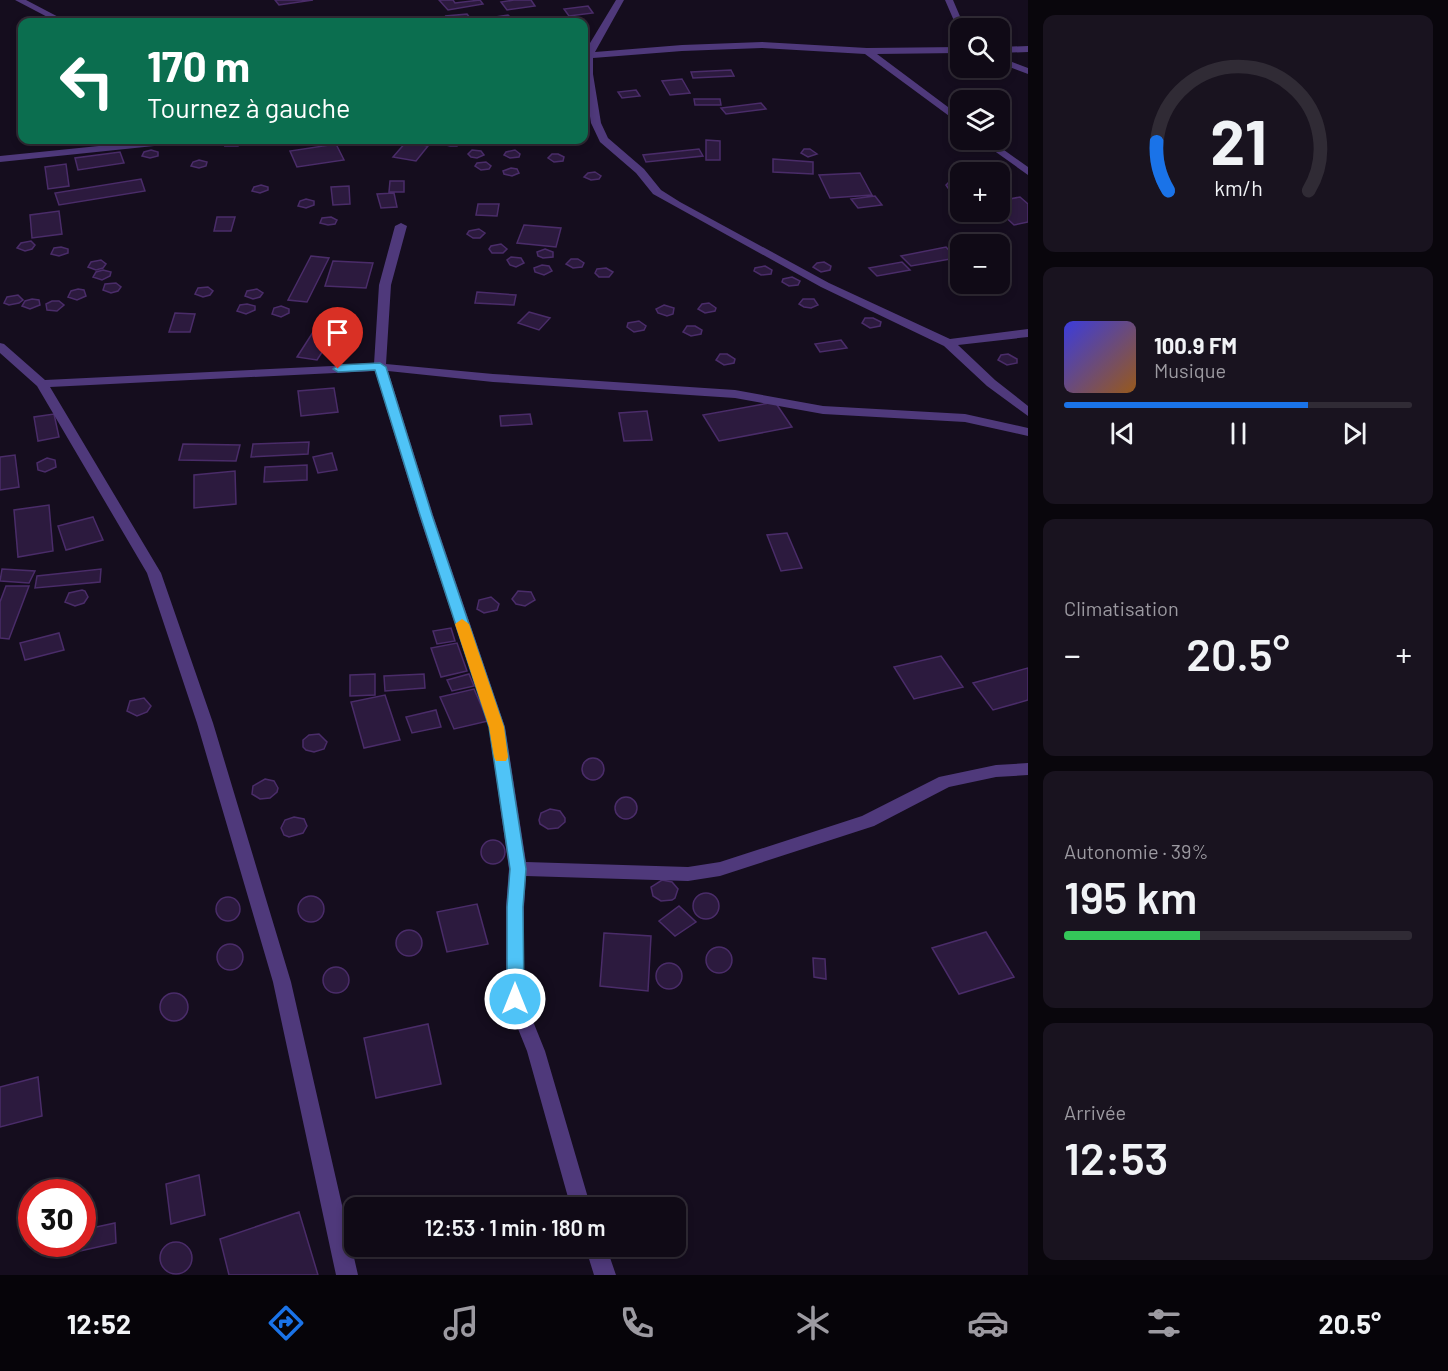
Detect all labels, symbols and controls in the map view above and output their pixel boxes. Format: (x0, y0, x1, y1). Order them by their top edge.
map controls (950, 18, 1010, 294)
button: search (950, 18, 1010, 78)
text: 170 m (147, 40, 250, 90)
icon: left (48, 42, 126, 120)
button: layers (950, 90, 1010, 150)
text: Tournez à gauche (147, 91, 350, 123)
text: 21 (1210, 103, 1266, 177)
button: + (950, 162, 1010, 222)
text: km/h (1214, 175, 1262, 200)
button: − (950, 234, 1010, 294)
pin (312, 307, 363, 369)
icon: arrive (321, 316, 354, 349)
text: 100.9 FM (1154, 332, 1237, 358)
text: Musique (1154, 358, 1226, 382)
icon: previous (1106, 417, 1139, 450)
icon: pause (1222, 417, 1255, 450)
icon: next (1338, 417, 1371, 450)
text: Climatisation (1064, 596, 1179, 620)
text: 20.5° (1186, 626, 1290, 680)
text: − (1064, 634, 1081, 674)
text: + (1395, 634, 1412, 674)
text: Autonomie · 39% (1064, 839, 1208, 863)
text: 195 km (1064, 869, 1197, 923)
position arrow (483, 967, 547, 1031)
text: Arrivée (1064, 1100, 1126, 1124)
text: 12:53 (1064, 1130, 1168, 1184)
speed limit sign: 30 (18, 1179, 96, 1257)
text: 12:53 · 1 min · 180 m (424, 1214, 606, 1240)
icon: directions (265, 1302, 307, 1344)
icon: music (440, 1302, 482, 1344)
icon: phone (616, 1302, 658, 1344)
icon: climate (792, 1302, 834, 1344)
icon: car (967, 1302, 1009, 1344)
icon: filters (1143, 1302, 1185, 1344)
text: 12:52 (67, 1307, 131, 1339)
text: 20.5° (1319, 1307, 1381, 1339)

